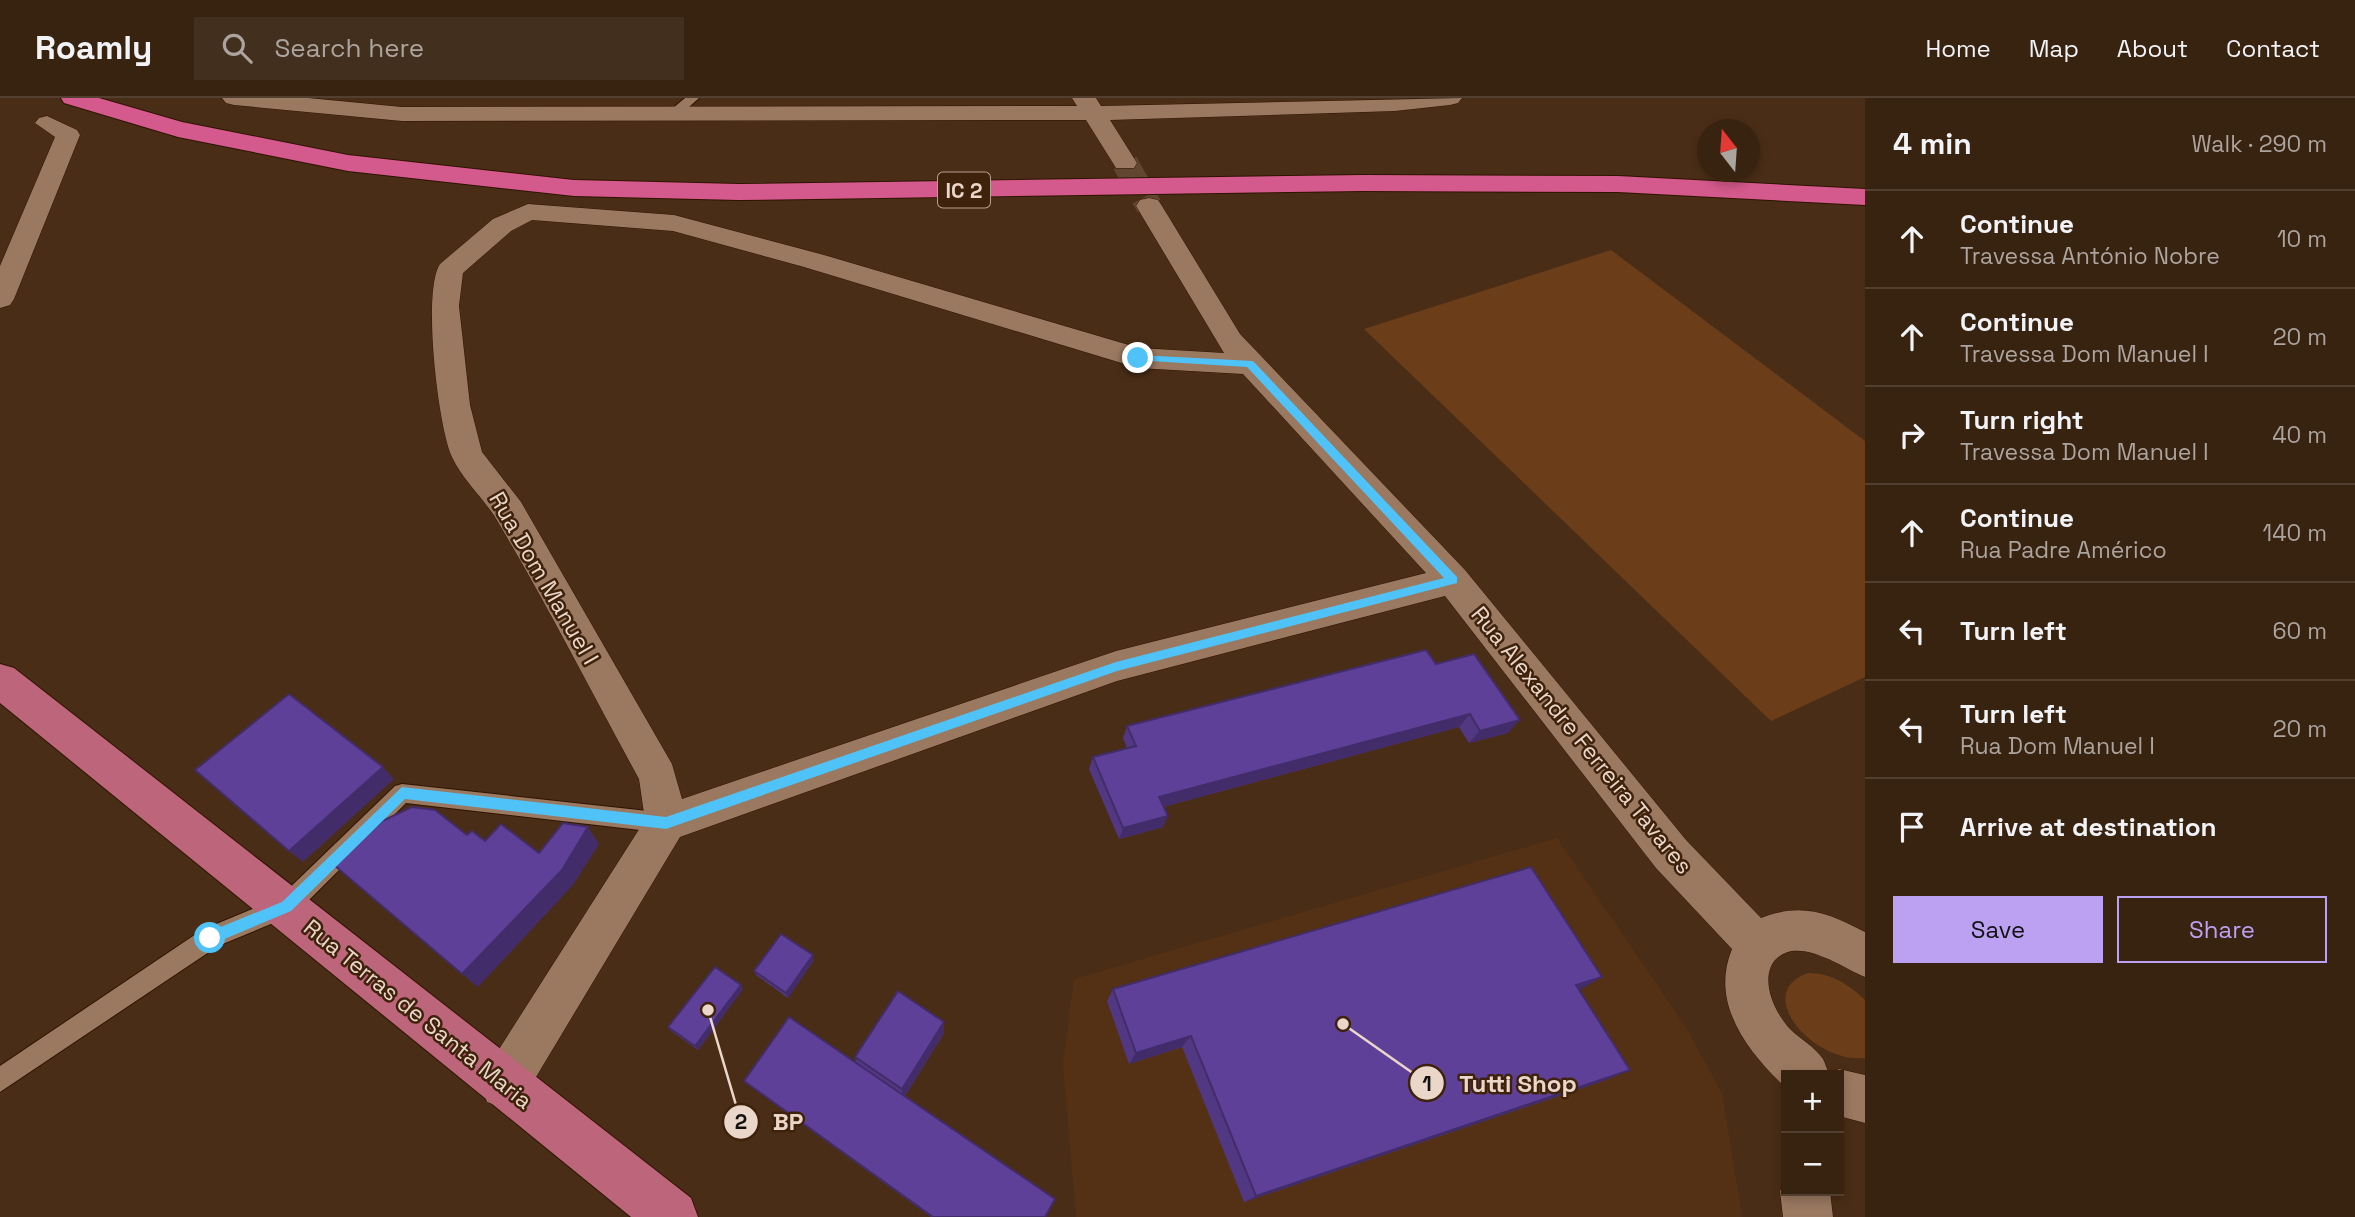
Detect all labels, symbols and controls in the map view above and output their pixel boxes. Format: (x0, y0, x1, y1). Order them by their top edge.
search box (194, 17, 684, 80)
text: Roamly (35, 27, 152, 69)
icon: search (218, 29, 256, 67)
text: Search here (274, 31, 424, 65)
text: Home (1925, 33, 1991, 64)
text: Map (2029, 33, 2079, 64)
text: About (2117, 33, 2188, 64)
text: Contact (2226, 33, 2320, 64)
north arrow (1697, 119, 1760, 182)
text: 4 min (1893, 124, 1972, 163)
text: Walk · 290 m (2191, 129, 2327, 159)
road number: IC 2 (938, 172, 990, 208)
text: Continue (1960, 207, 2074, 241)
icon: ahead (1893, 220, 1931, 258)
text: 10 m (2277, 224, 2327, 254)
text: Travessa António Nobre (1960, 241, 2220, 271)
text: Continue (1960, 305, 2074, 339)
icon: ahead (1893, 318, 1931, 356)
text: 20 m (2273, 322, 2327, 352)
text: Travessa Dom Manuel I (1960, 339, 2209, 369)
route end (1122, 342, 1153, 373)
text: Turn right (1960, 403, 2084, 437)
icon: right (1893, 416, 1931, 454)
text: 40 m (2272, 420, 2327, 450)
text: Travessa Dom Manuel I (1960, 437, 2209, 467)
street label: Rua Dom Manuel I (482, 486, 606, 670)
text: Continue (1960, 501, 2074, 535)
icon: ahead (1893, 514, 1931, 552)
text: 140 m (2263, 518, 2327, 548)
text: Rua Padre Américo (1960, 535, 2167, 565)
street label: Rua Alexandre Ferreira Tavares (1465, 600, 1699, 880)
icon: left (1893, 612, 1931, 650)
text: Turn left (1960, 614, 2067, 648)
text: 60 m (2272, 616, 2327, 646)
text: Turn left (1960, 697, 2067, 731)
icon: left (1893, 710, 1931, 748)
text: 20 m (2273, 714, 2327, 744)
text: Rua Dom Manuel I (1960, 731, 2155, 761)
icon: arrive (1893, 808, 1931, 846)
text: Arrive at destination (1960, 810, 2217, 844)
button: Save (1893, 896, 2103, 963)
button: Share (2117, 896, 2327, 963)
street label: Rua Terras de Santa Maria (298, 912, 538, 1116)
route start (194, 922, 225, 953)
callout: Tutti Shop (1410, 1061, 1591, 1106)
text: Tutti Shop (1459, 1068, 1577, 1099)
text: 1 (1422, 1070, 1432, 1097)
map controls (1781, 1070, 1844, 1196)
button: + (1781, 1070, 1844, 1133)
callout: BP (724, 1099, 817, 1144)
text: BP (773, 1106, 803, 1137)
text: 2 (735, 1108, 747, 1135)
button: − (1781, 1133, 1844, 1196)

